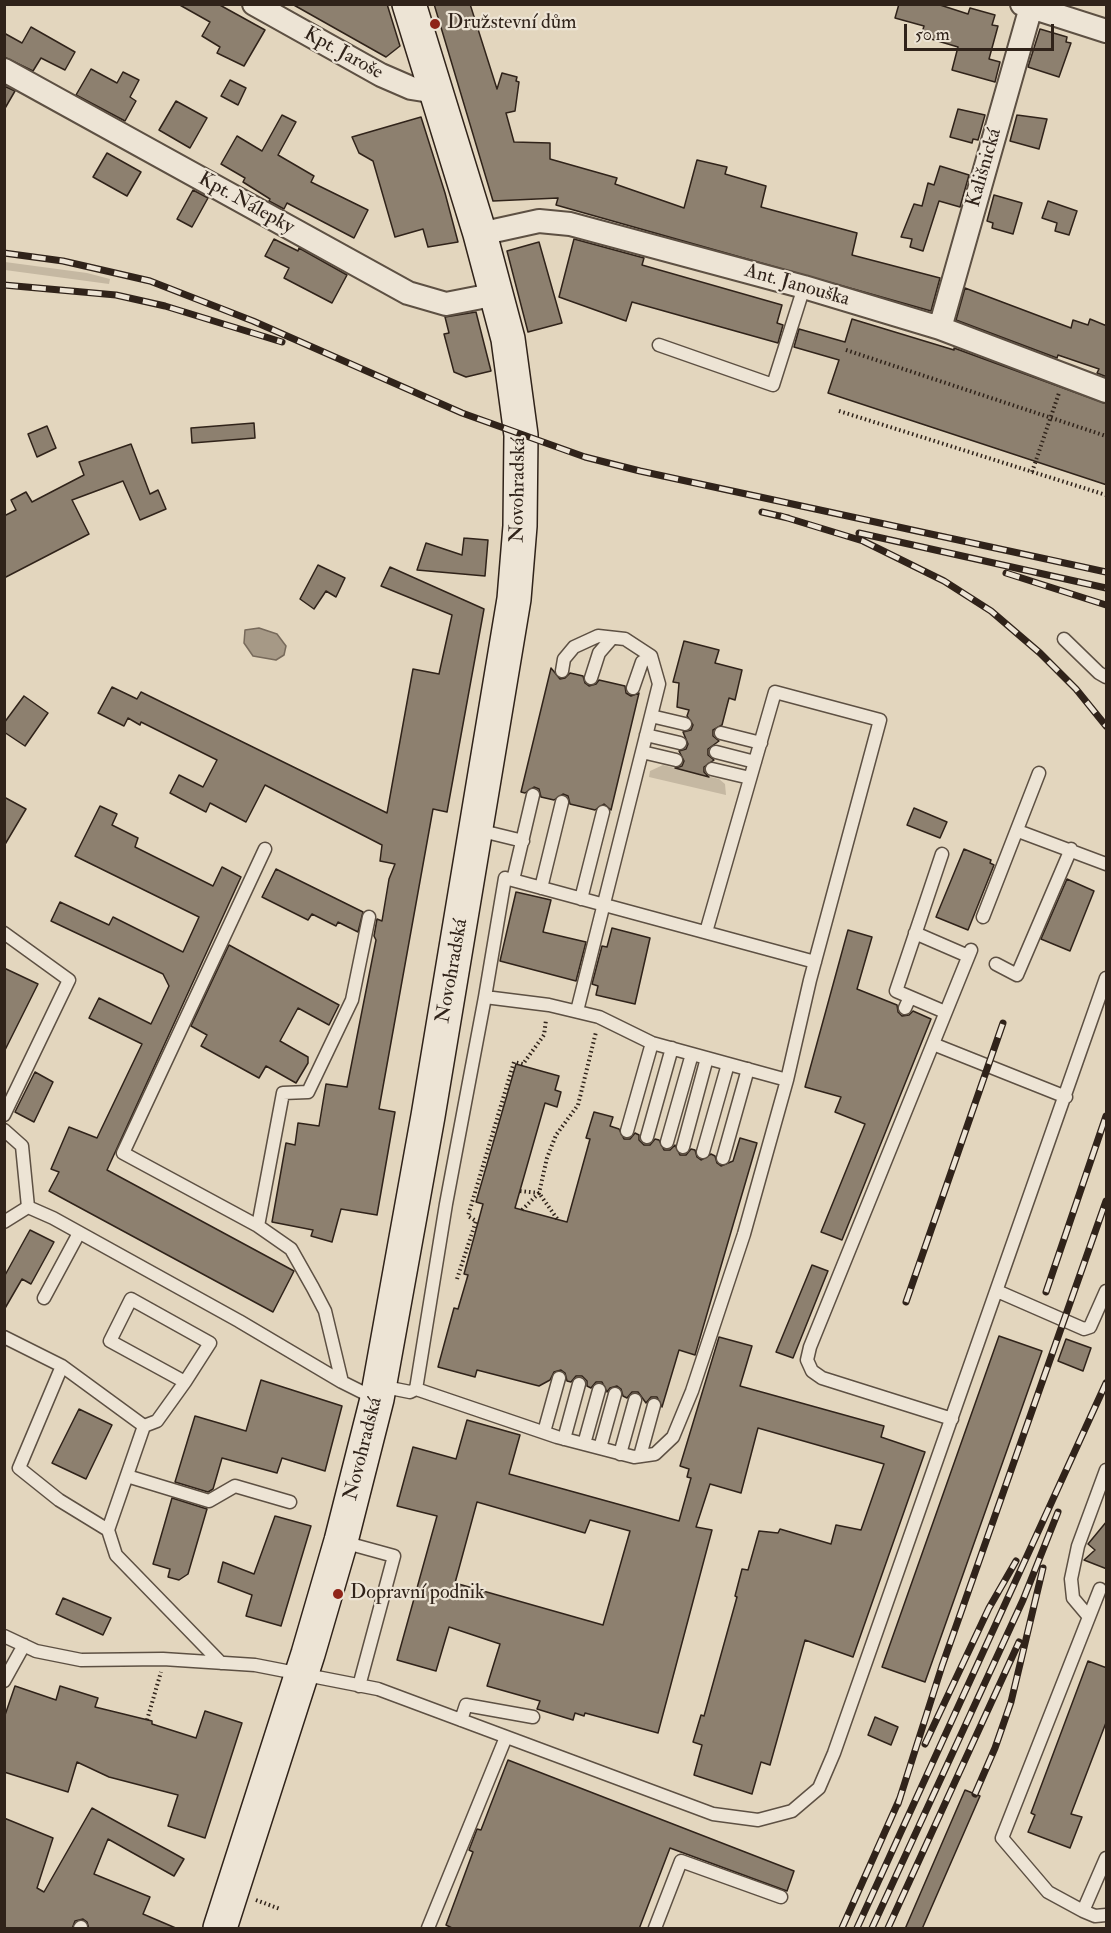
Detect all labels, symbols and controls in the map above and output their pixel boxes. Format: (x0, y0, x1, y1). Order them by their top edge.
place label: Družstevní dům (447, 12, 577, 36)
scale bar (907, 12, 1057, 50)
marker: Družstevní dům (428, 17, 442, 31)
street label: Kpt. Jaroše (299, 22, 387, 86)
text: 50 m (915, 23, 950, 46)
street label: Kališnická (962, 126, 1008, 210)
street label: Kpt. Nálepky (194, 168, 298, 240)
street label: Ant. Janouška (742, 260, 852, 312)
street label: Novohradská (506, 437, 532, 543)
street label: Novohradská (432, 917, 474, 1025)
street label: Novohradská (340, 1395, 388, 1503)
place label: Dopravní podnik (350, 1582, 485, 1606)
marker: Dopravní podnik (331, 1587, 345, 1601)

